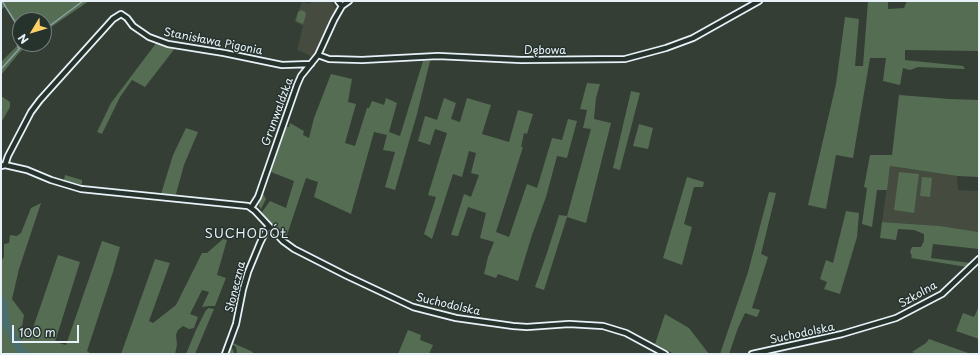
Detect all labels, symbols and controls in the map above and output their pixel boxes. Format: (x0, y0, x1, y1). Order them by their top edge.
north arrow (12, 12, 52, 52)
street label: Stanisława Pigonia (162, 26, 264, 58)
text: N (14, 30, 32, 48)
street label: Dębowa (524, 44, 566, 58)
street label: Grunwaldzka (260, 76, 296, 148)
district label: SUCHODÓŁ (205, 226, 289, 242)
street label: Słoneczna (223, 260, 249, 314)
street label: Szkolna (896, 279, 940, 311)
street label: Suchodolska (414, 291, 482, 319)
scale bar (14, 317, 81, 343)
street label: Suchodolska (768, 321, 836, 347)
text: 100 m (19, 323, 56, 341)

